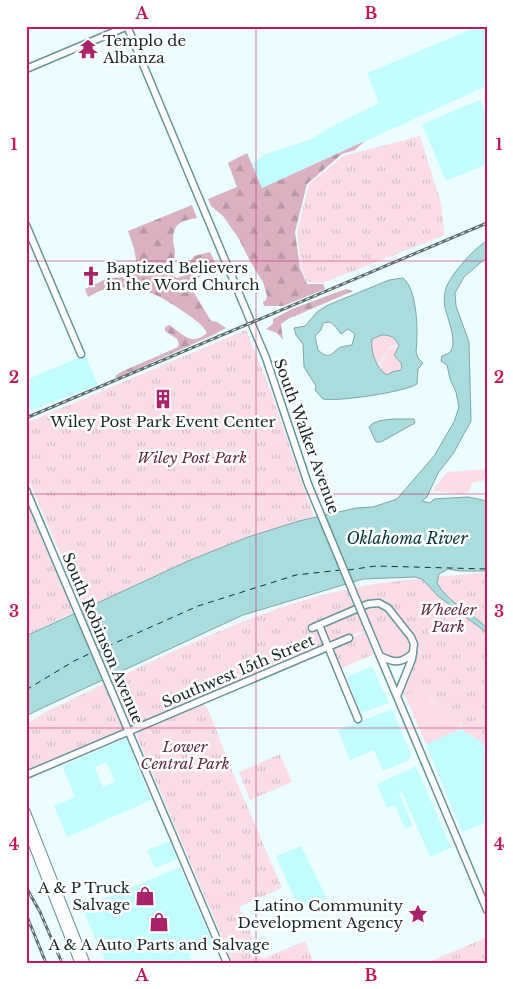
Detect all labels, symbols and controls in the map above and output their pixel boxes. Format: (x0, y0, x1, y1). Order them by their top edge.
text: A (135, 3, 150, 23)
text: B (365, 3, 378, 23)
place label: Templo de Albanza (102, 31, 186, 67)
temple icon: Templo de Albanza (77, 38, 99, 60)
text: 1 (11, 134, 18, 154)
text: 1 (496, 134, 503, 154)
place label: Baptized Believers in the Word Church (106, 258, 260, 294)
church icon: Baptized Believers in the Word Church (80, 265, 102, 287)
street label: South Walker Avenue (270, 356, 344, 516)
text: 2 (9, 367, 19, 387)
text: 2 (494, 367, 504, 387)
building icon: Wiley Post Park Event Center (152, 388, 174, 410)
place label: Wiley Post Park Event Center (49, 412, 277, 431)
park label: Wiley Post Park (137, 448, 247, 467)
water label: Oklahoma River (346, 528, 468, 548)
street label: South Robinson Avenue (58, 549, 148, 727)
park label: Wheeler Park (420, 600, 477, 636)
text: 3 (9, 601, 19, 621)
text: 3 (494, 601, 504, 621)
street label: Southwest 15th Street (159, 630, 317, 712)
park label: Lower Central Park (141, 737, 229, 773)
text: 4 (9, 834, 19, 854)
text: 4 (494, 834, 504, 854)
place label: A & P Truck Salvage (37, 878, 131, 914)
shop icon: A & P Truck Salvage (134, 885, 156, 907)
place label: Latino Community Development Agency (238, 896, 403, 932)
place icon: Latino Community Development Agency (407, 903, 429, 925)
shop icon: A & A Auto Parts and Salvage (148, 911, 170, 933)
place label: A & A Auto Parts and Salvage (47, 935, 270, 954)
text: A (135, 965, 150, 985)
text: B (365, 965, 378, 985)

